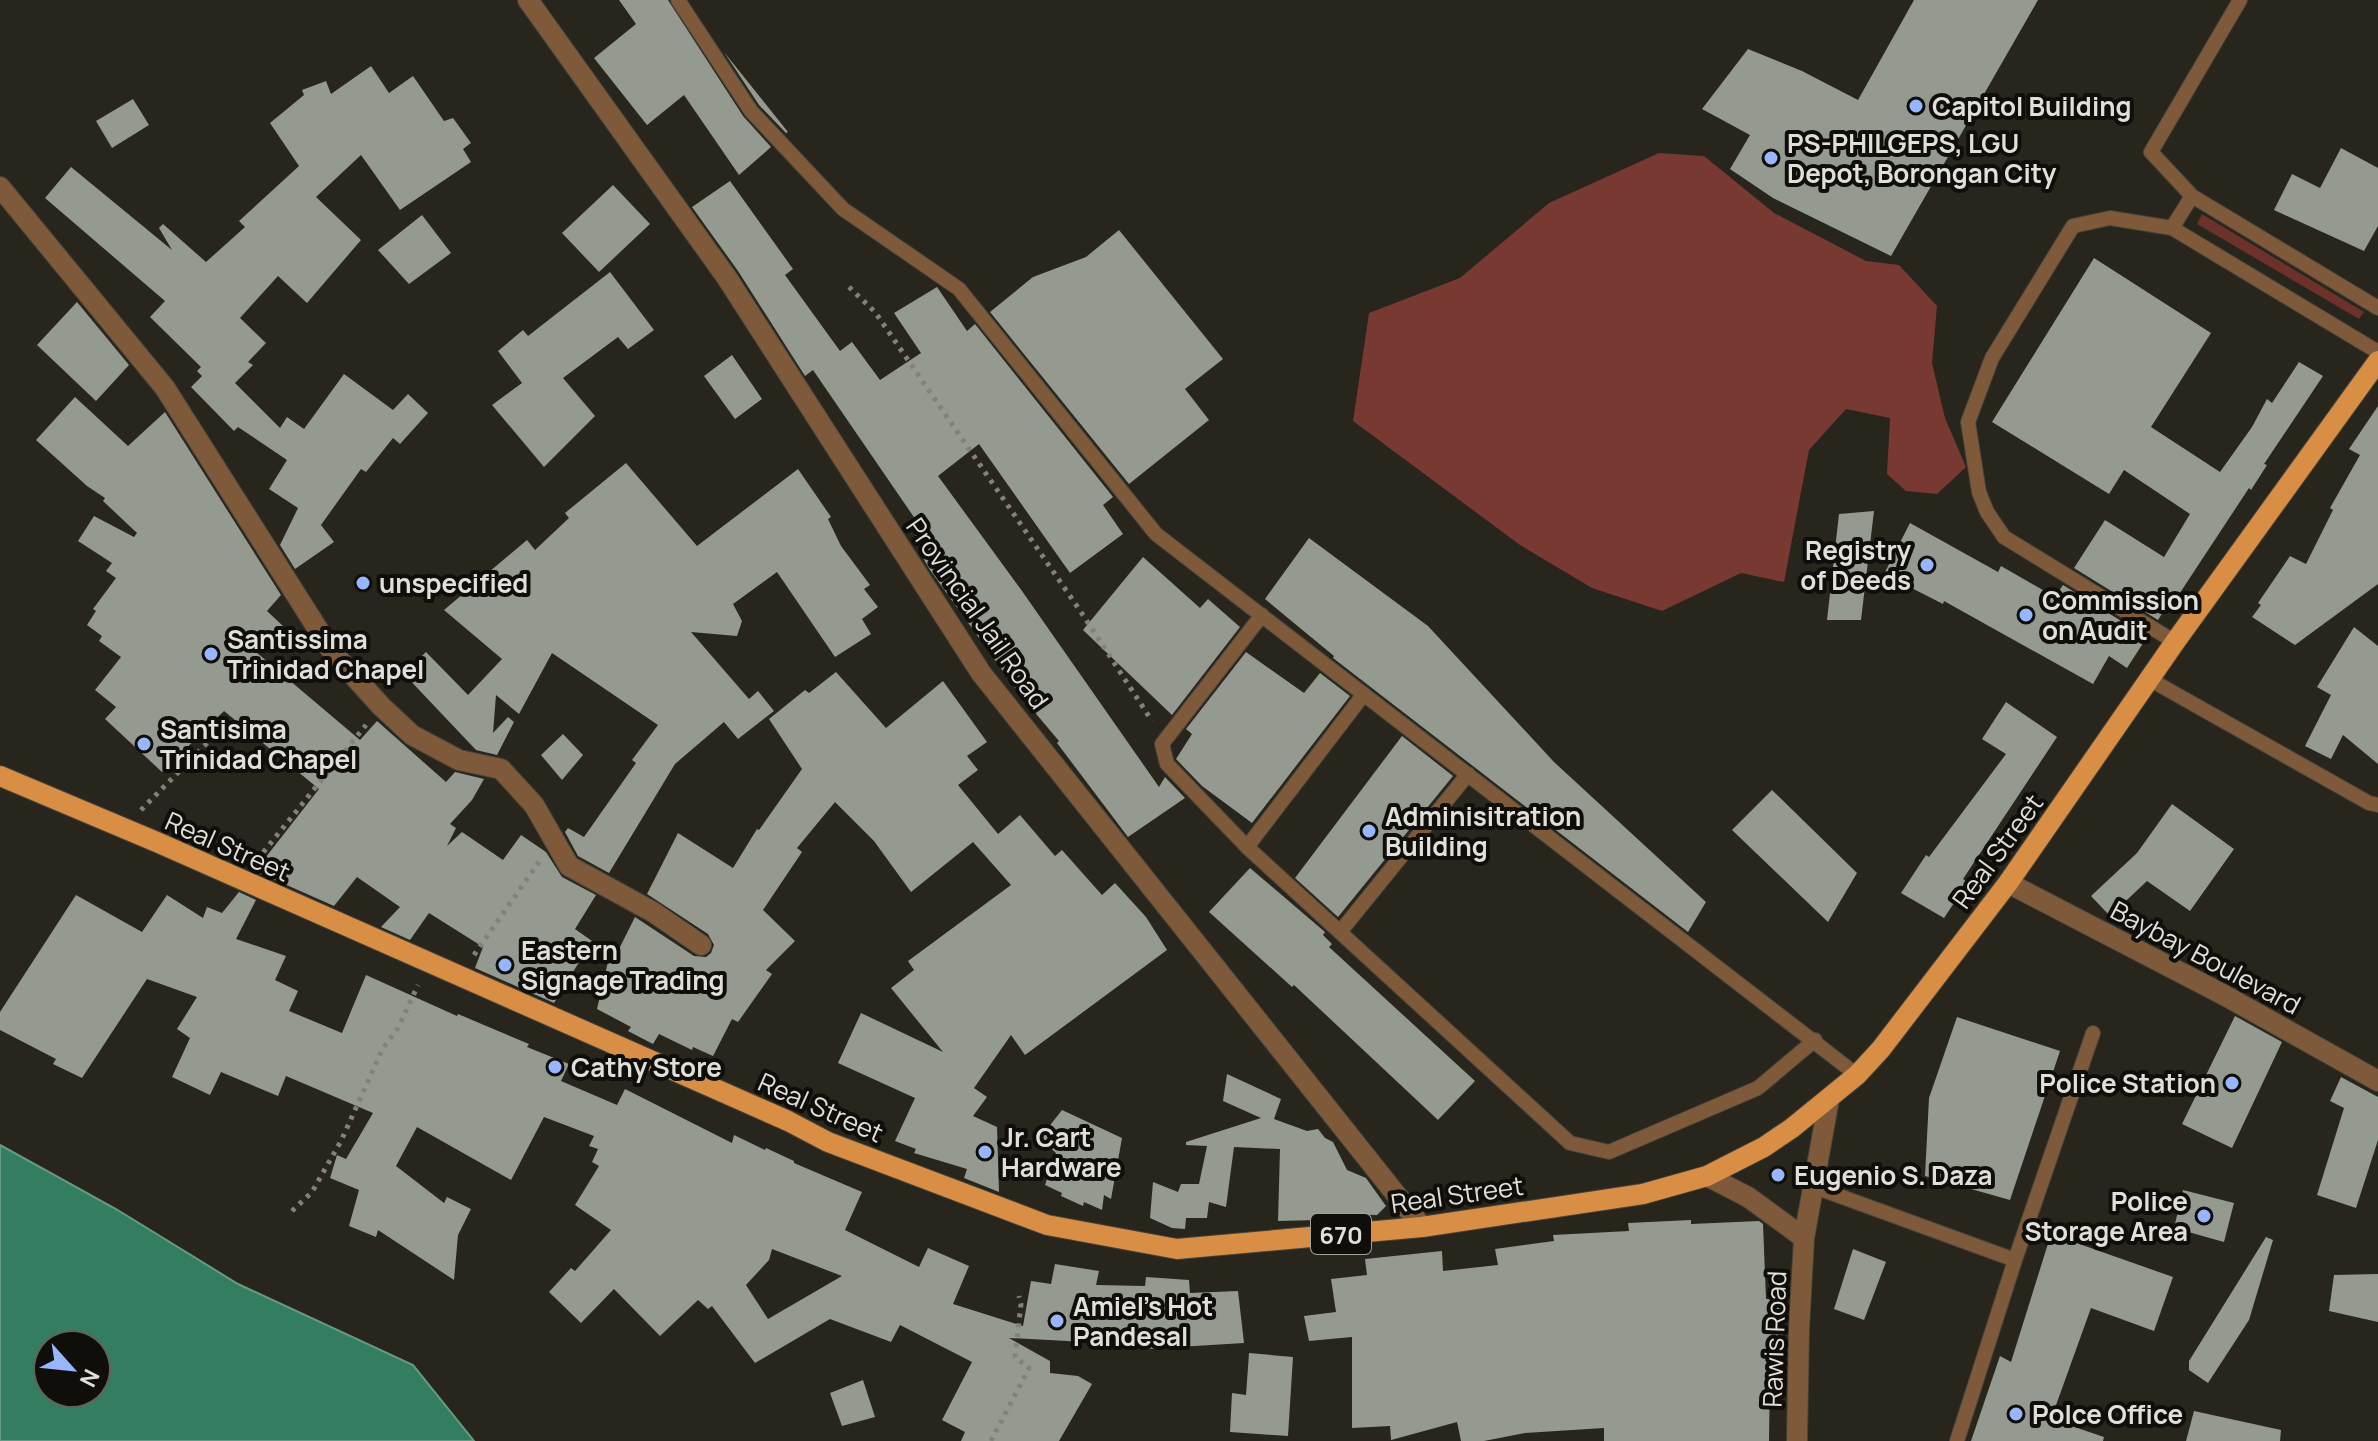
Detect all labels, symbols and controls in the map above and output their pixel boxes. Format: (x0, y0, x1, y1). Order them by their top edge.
place label: Capitol Building (1932, 88, 2131, 124)
marker: Capitol Building (1907, 97, 1925, 115)
place label: PS-PHILGEPS, LGU Depot, Borongan City (1787, 125, 2057, 191)
marker: PS-PHILGEPS, LGU Depot, Borongan City (1762, 149, 1780, 167)
street label: Provincial Jail Road (899, 510, 1057, 716)
place label: Registry of Deeds (1800, 532, 1911, 598)
marker: Registry of Deeds (1918, 556, 1936, 574)
place label: unspecified (379, 565, 528, 601)
marker: unspecified (354, 574, 372, 592)
place label: Commission on Audit (2042, 582, 2199, 648)
marker: Commission on Audit (2017, 606, 2035, 624)
place label: Santissima Trinidad Chapel (227, 621, 424, 687)
marker: Santissima Trinidad Chapel (202, 645, 220, 663)
place label: Santisima Trinidad Chapel (160, 711, 357, 777)
marker: Santisima Trinidad Chapel (135, 735, 153, 753)
street label: Real Street (1943, 786, 2051, 916)
place label: Adminisitration Building (1385, 798, 1581, 864)
street label: Real Street (160, 802, 296, 890)
marker: Adminisitration Building (1360, 822, 1378, 840)
street label: Baybay Boulevard (2105, 892, 2307, 1022)
place label: Eastern Signage Trading (521, 932, 725, 998)
marker: Eastern Signage Trading (496, 956, 514, 974)
place label: Cathy Store (571, 1049, 722, 1085)
marker: Cathy Store (546, 1058, 564, 1076)
street label: Real Street (753, 1063, 889, 1151)
place label: Police Station (2039, 1065, 2216, 1101)
marker: Police Station (2223, 1074, 2241, 1092)
place label: Jr. Cart Hardware (1001, 1119, 1122, 1185)
marker: Jr. Cart Hardware (976, 1143, 994, 1161)
place label: Eugenio S. Daza (1794, 1157, 1992, 1193)
marker: Eugenio S. Daza (1769, 1166, 1787, 1184)
street label: Real Street (1388, 1167, 1526, 1221)
place label: Police Storage Area (2024, 1183, 2188, 1249)
marker: Police Storage Area (2195, 1207, 2213, 1225)
road number: 670 (1311, 1214, 1371, 1254)
street label: Rawis Road (1754, 1270, 1794, 1408)
place label: Amiel's Hot Pandesal (1073, 1288, 1213, 1354)
marker: Amiel's Hot Pandesal (1048, 1312, 1066, 1330)
north arrow (32, 1329, 112, 1409)
text: N (73, 1364, 107, 1392)
place label: Polce Office (2032, 1396, 2183, 1432)
marker: Polce Office (2007, 1405, 2025, 1423)

